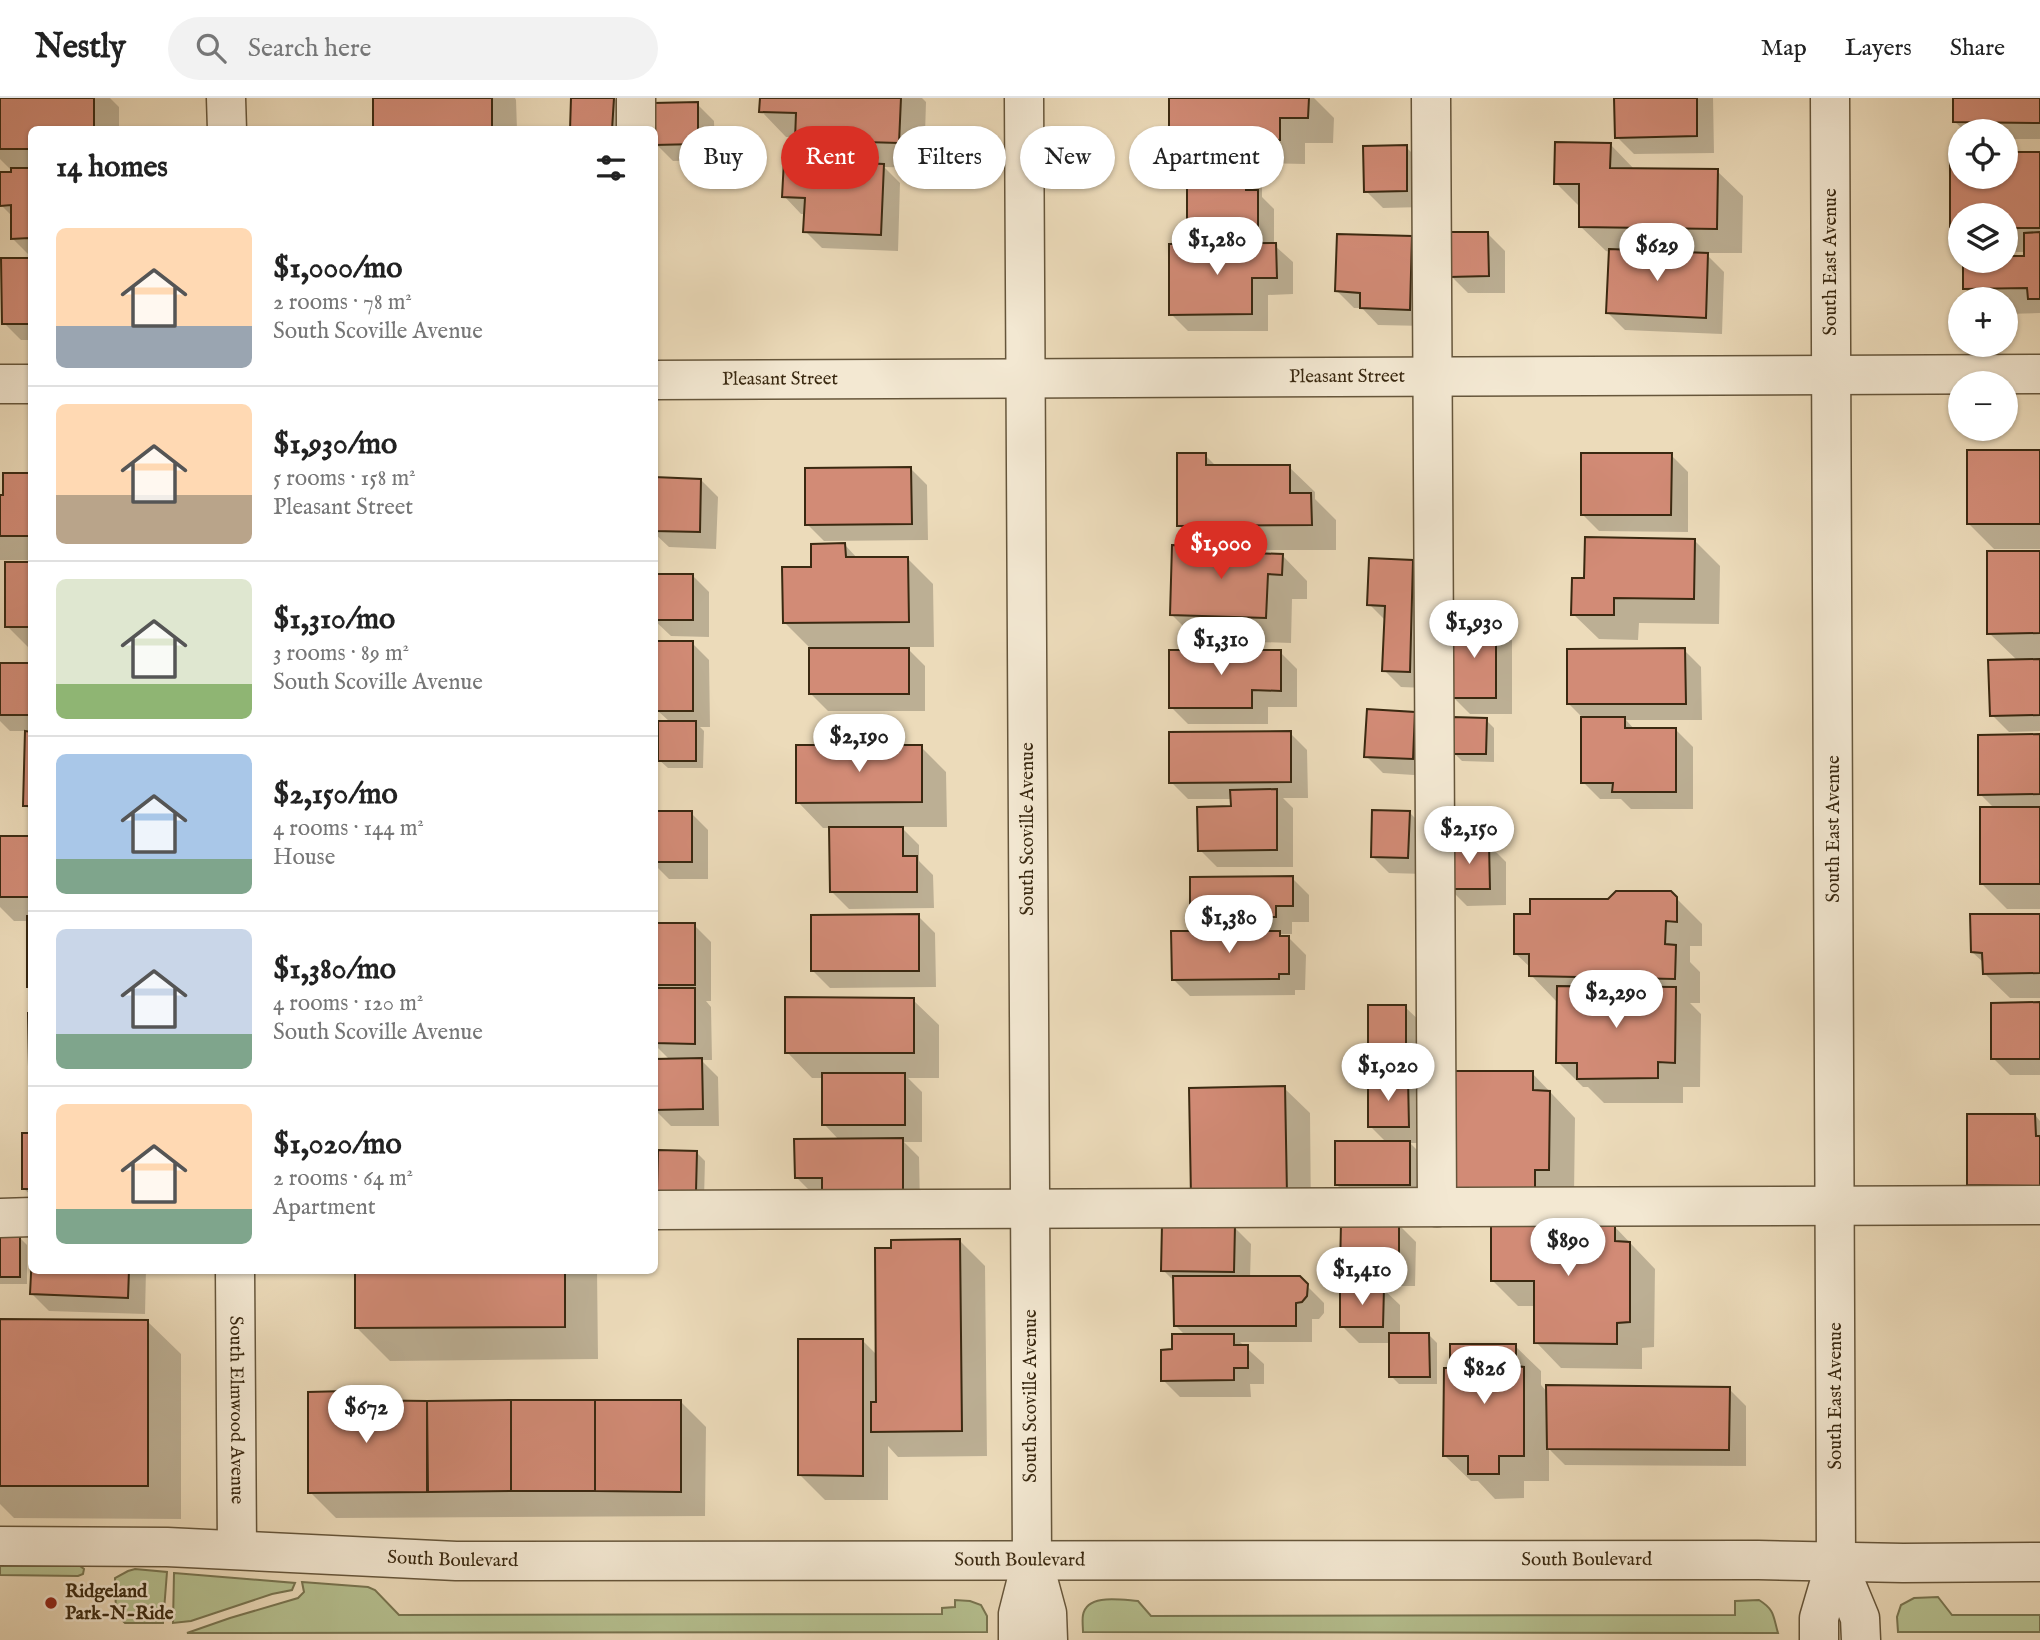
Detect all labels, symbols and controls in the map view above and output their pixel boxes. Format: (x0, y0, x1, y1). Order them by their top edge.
search box (168, 17, 658, 80)
text: Nestly (35, 27, 126, 69)
icon: search (192, 29, 230, 67)
text: Search here (248, 32, 372, 65)
text: Map (1761, 33, 1807, 64)
text: Layers (1845, 33, 1912, 64)
text: Share (1950, 33, 2005, 64)
map controls (1948, 119, 2018, 441)
button: locate (1948, 119, 2018, 189)
chip: Buy (679, 126, 767, 189)
chip: Rent (781, 126, 879, 189)
chip: Filters (893, 126, 1006, 189)
chip: New (1020, 126, 1115, 189)
chip: Apartment (1129, 126, 1284, 189)
text: 14 homes (56, 149, 168, 187)
icon: filters (592, 149, 630, 187)
street label: South East Avenue (1819, 188, 1843, 336)
button: layers (1948, 203, 2018, 273)
pin: $1,280 (1160, 218, 1274, 277)
pin: $629 (1616, 223, 1698, 283)
text: $1,280 (1188, 225, 1246, 254)
text: $629 (1635, 231, 1679, 260)
text: $1,000/mo (273, 250, 402, 288)
icon: home (112, 256, 196, 340)
button: + (1948, 287, 2018, 357)
text: 2 rooms · 78 m² (273, 288, 412, 317)
text: South Scoville Avenue (273, 317, 483, 346)
street label: Pleasant Street (1289, 365, 1406, 389)
street label: Pleasant Street (722, 367, 839, 392)
button: − (1948, 371, 2018, 441)
text: $1,930/mo (273, 426, 397, 464)
icon: home (112, 432, 196, 516)
text: 5 rooms · 158 m² (273, 464, 416, 493)
text: Pleasant Street (273, 493, 413, 522)
pin: $1,000 (1164, 522, 1278, 581)
text: $1,000 (1190, 529, 1252, 558)
text: $1,310/mo (273, 601, 395, 639)
pin: $1,930 (1417, 601, 1531, 660)
icon: home (112, 607, 196, 691)
text: $1,930 (1445, 608, 1503, 637)
pin: $1,310 (1164, 618, 1278, 677)
text: $1,310 (1193, 625, 1249, 654)
text: 3 rooms · 89 m² (273, 639, 409, 668)
text: South Scoville Avenue (273, 668, 483, 697)
pin: $2,190 (802, 714, 916, 774)
text: $2,190 (829, 722, 889, 751)
street label: South Scoville Avenue (1016, 742, 1040, 916)
street label: South East Avenue (1822, 755, 1846, 903)
text: $2,150/mo (273, 776, 398, 814)
icon: home (112, 782, 196, 866)
pin: $2,150 (1412, 806, 1526, 866)
text: 4 rooms · 144 m² (273, 814, 424, 843)
text: $2,150 (1440, 814, 1498, 843)
text: House (273, 843, 335, 872)
pin: $1,380 (1172, 896, 1286, 955)
text: $1,380 (1201, 903, 1257, 932)
text: $1,380/mo (273, 951, 396, 989)
icon: home (112, 957, 196, 1041)
pin: $2,290 (1559, 970, 1673, 1030)
text: $2,290 (1585, 978, 1647, 1007)
text: 4 rooms · 120 m² (273, 989, 423, 1018)
text: South Scoville Avenue (273, 1018, 483, 1047)
pin: $1,020 (1331, 1044, 1445, 1103)
text: $1,020 (1358, 1051, 1418, 1080)
text: $1,020/mo (273, 1126, 402, 1164)
icon: home (112, 1132, 196, 1216)
text: 2 rooms · 64 m² (273, 1164, 413, 1193)
text: Apartment (273, 1193, 376, 1222)
pin: $890 (1527, 1218, 1609, 1278)
text: $890 (1546, 1226, 1590, 1255)
pin: $1,410 (1305, 1248, 1419, 1307)
text: $1,410 (1332, 1255, 1392, 1284)
street label: South Scoville Avenue (1019, 1309, 1043, 1483)
street label: South Elmwood Avenue (223, 1316, 249, 1505)
street label: South East Avenue (1824, 1322, 1848, 1470)
pin: $826 (1443, 1346, 1525, 1406)
text: $826 (1463, 1354, 1505, 1383)
pin: $672 (325, 1386, 407, 1445)
text: $672 (344, 1393, 388, 1422)
street label: South Boulevard (387, 1546, 519, 1573)
street label: South Boulevard (1521, 1548, 1653, 1572)
street label: South Boulevard (954, 1549, 1086, 1573)
place label: Ridgeland Park-N-Ride (65, 1580, 174, 1626)
marker: Ridgeland Park-N-Ride (43, 1595, 59, 1611)

